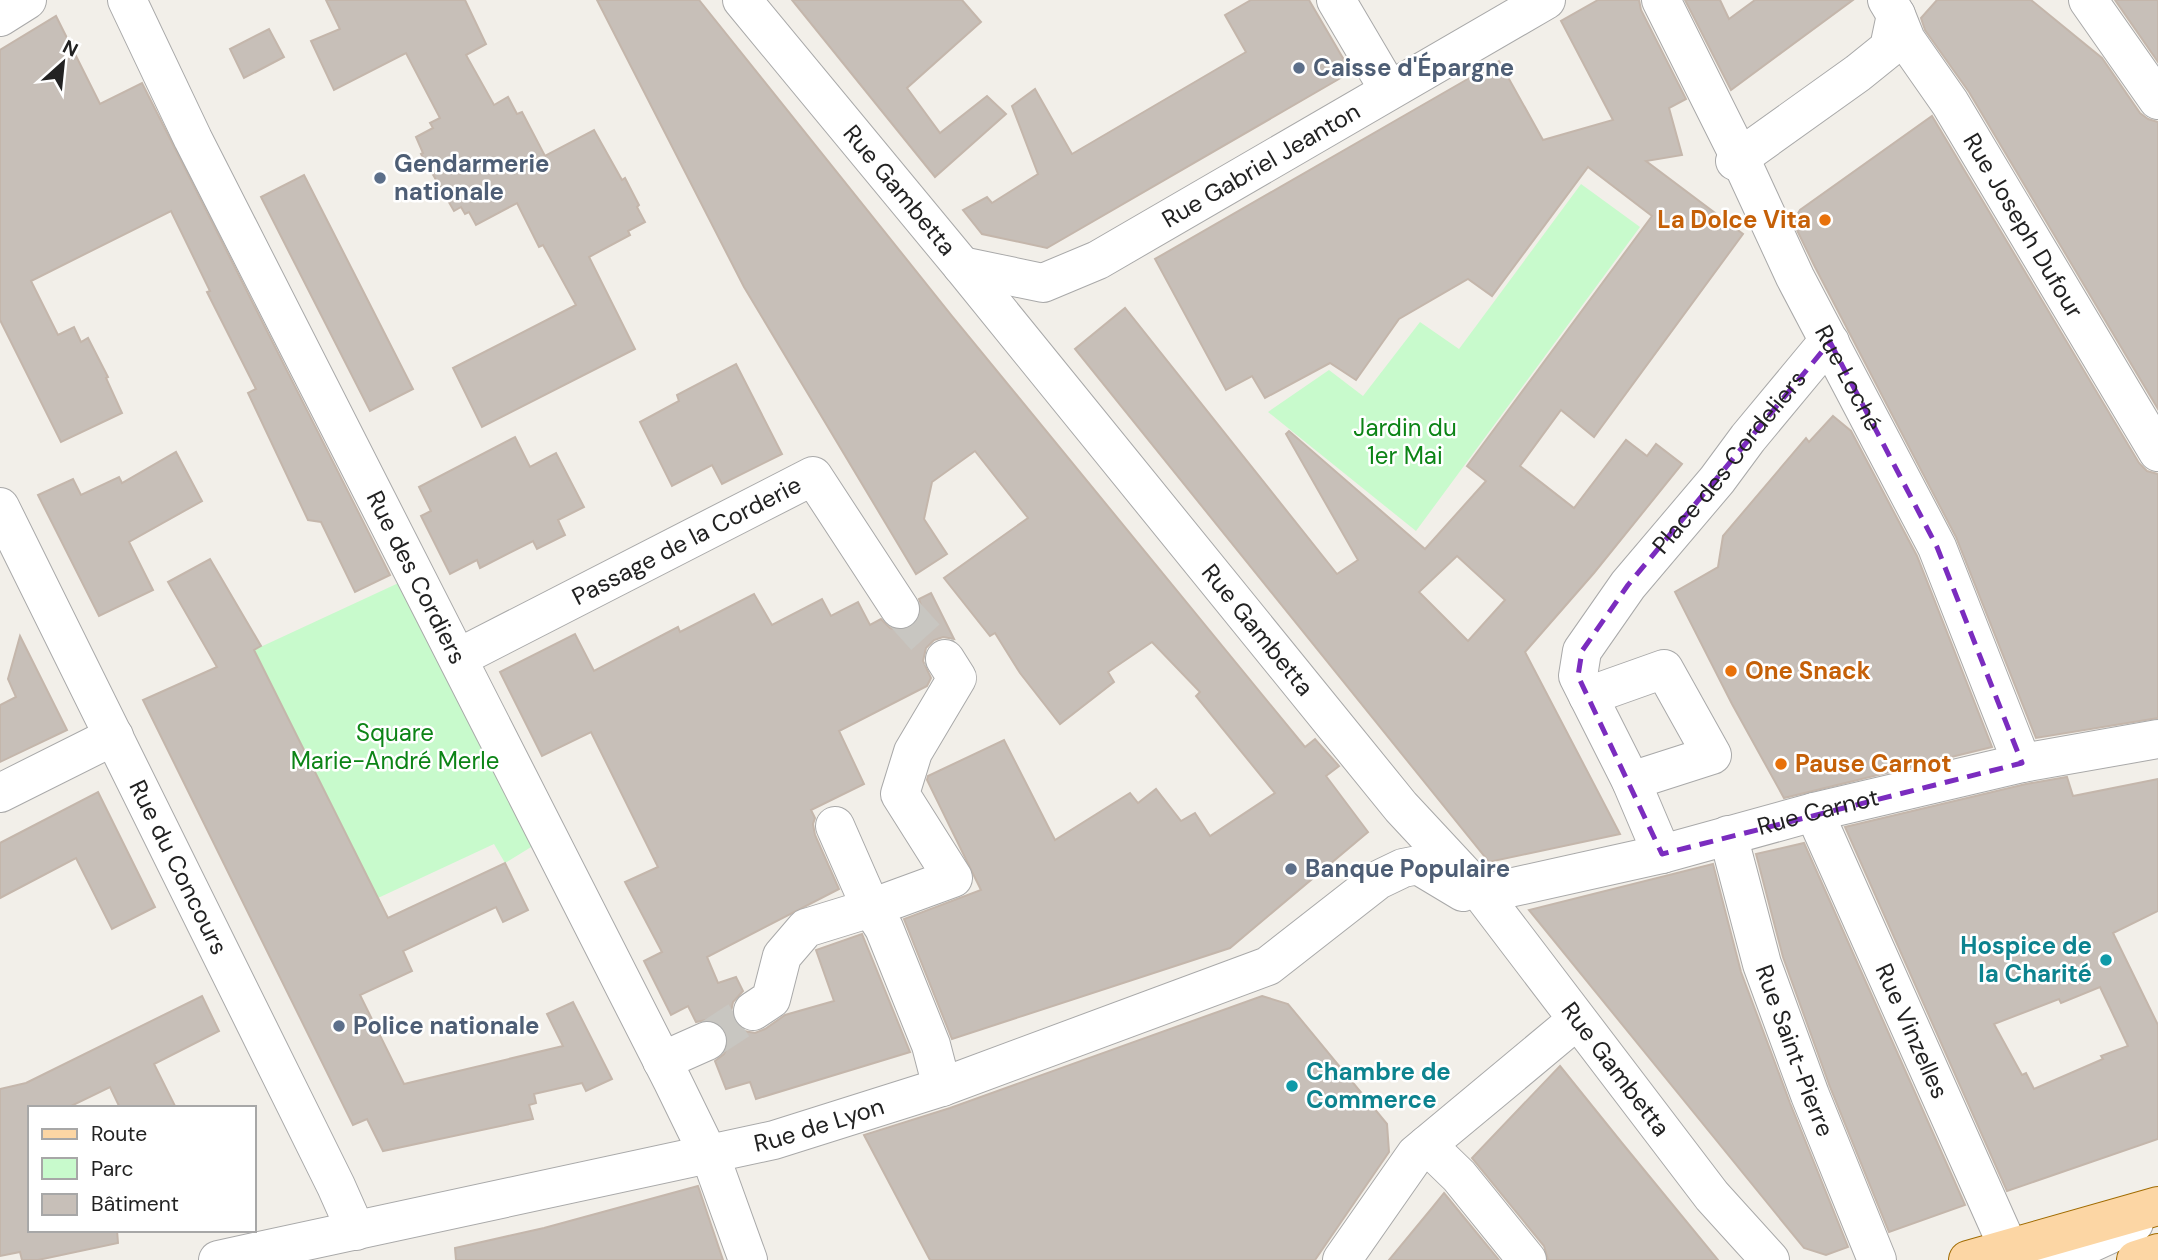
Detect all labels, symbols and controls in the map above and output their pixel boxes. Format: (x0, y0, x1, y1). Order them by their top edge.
north arrow (28, 28, 98, 98)
text: N (59, 34, 82, 63)
place label: Caisse d'Épargne (1313, 51, 1514, 83)
marker: Caisse d'Épargne (1291, 60, 1307, 76)
street label: Rue Gabriel Jeanton (1156, 95, 1366, 235)
street label: Rue Gambetta (837, 118, 963, 262)
street label: Rue Joseph Dufour (1956, 127, 2091, 324)
place label: Gendarmerie nationale (394, 148, 549, 207)
marker: Gendarmerie nationale (372, 170, 388, 186)
place label: La Dolce Vita (1657, 204, 1811, 235)
marker: La Dolce Vita (1817, 212, 1833, 228)
street label: Rue Loché (1808, 320, 1889, 436)
street label: Place des Cordeliers (1645, 364, 1813, 560)
park label: Jardin du 1er Mai (1353, 412, 1457, 471)
street label: Passage de la Corderie (567, 469, 806, 612)
street label: Rue des Cordiers (360, 485, 474, 669)
street label: Rue Gambetta (1195, 557, 1321, 702)
place label: One Snack (1745, 655, 1871, 686)
marker: One Snack (1723, 663, 1739, 679)
park label: Square Marie-André Merle (291, 717, 499, 776)
place label: Pause Carnot (1795, 748, 1952, 779)
marker: Pause Carnot (1773, 756, 1789, 772)
street label: Rue du Concours (122, 775, 235, 960)
street label: Rue Carnot (1754, 781, 1882, 842)
place label: Banque Populaire (1305, 853, 1510, 884)
marker: Banque Populaire (1283, 861, 1299, 877)
place label: Hospice de la Charité (1960, 930, 2092, 989)
marker: Hospice de la Charité (2098, 952, 2114, 968)
street label: Rue Vinzelles (1869, 959, 1956, 1103)
street label: Rue Saint-Pierre (1749, 960, 1841, 1141)
street label: Rue Gambetta (1555, 996, 1677, 1142)
place label: Police nationale (353, 1010, 540, 1041)
marker: Police nationale (331, 1018, 347, 1034)
place label: Chambre de Commerce (1306, 1056, 1451, 1115)
marker: Chambre de Commerce (1284, 1078, 1300, 1094)
street label: Rue de Lyon (751, 1090, 888, 1159)
legend (28, 1106, 256, 1232)
text: Route (91, 1120, 147, 1148)
text: Parc (91, 1155, 134, 1183)
text: Bâtiment (91, 1190, 179, 1218)

